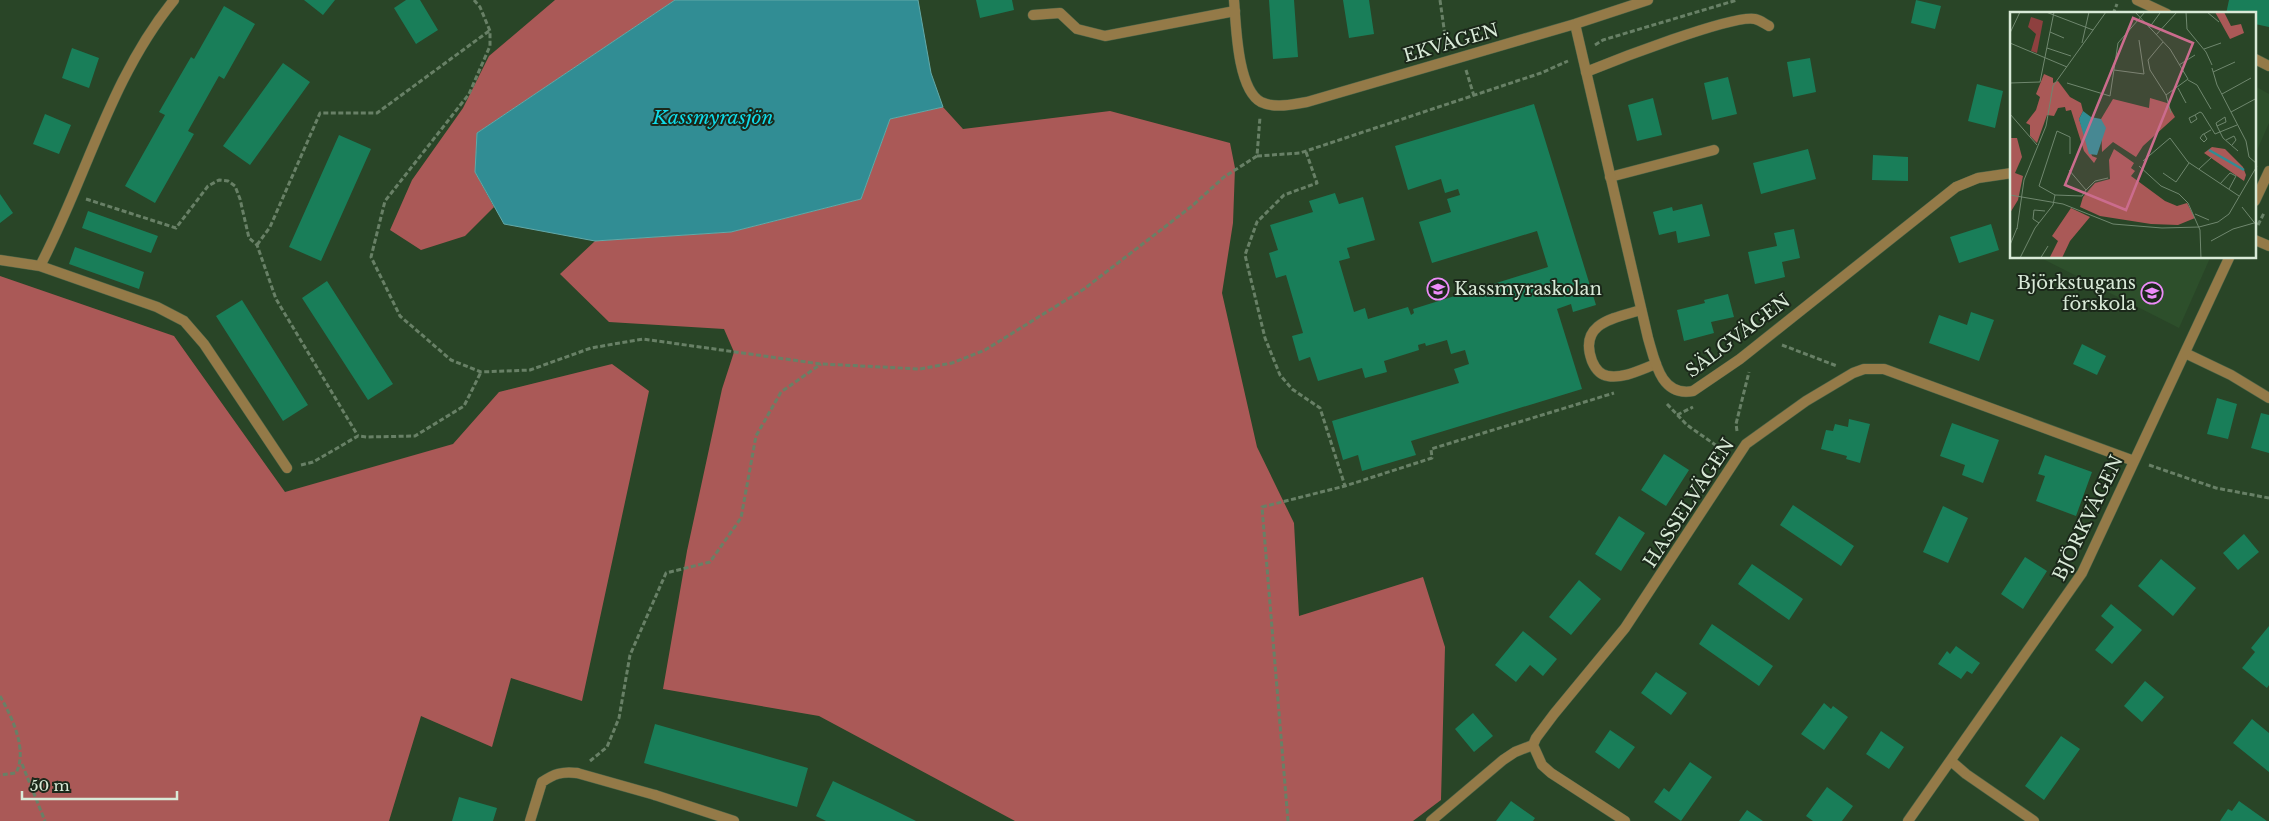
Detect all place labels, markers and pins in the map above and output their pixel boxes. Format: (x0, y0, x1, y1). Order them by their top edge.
place label: Björkstugans förskola (2017, 272, 2136, 315)
school or university icon: Kassmyraskolan (1426, 277, 1450, 301)
place label: Kassmyraskolan (1454, 278, 1602, 300)
school or university icon: Björkstugans förskola (2140, 281, 2164, 305)

